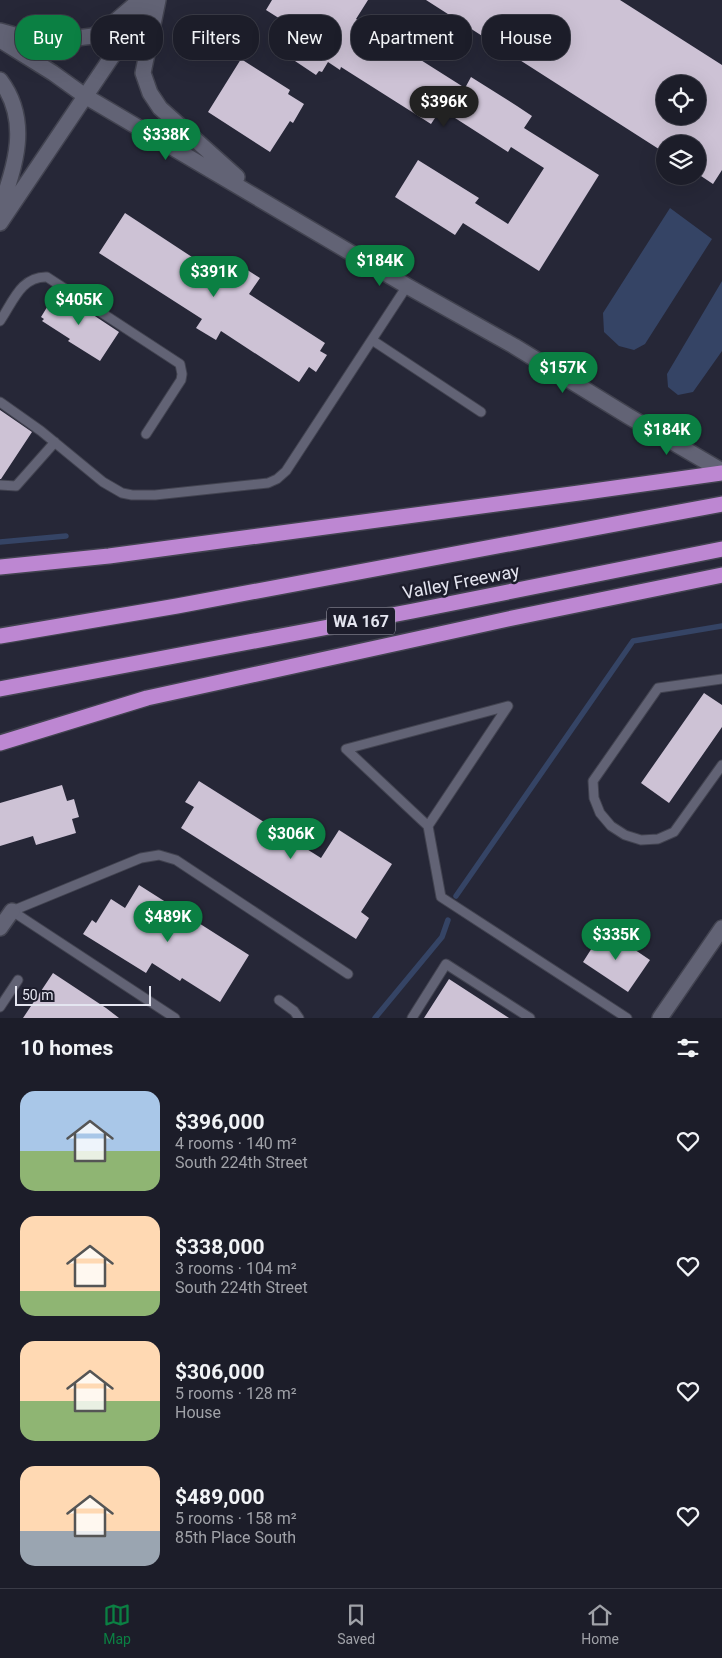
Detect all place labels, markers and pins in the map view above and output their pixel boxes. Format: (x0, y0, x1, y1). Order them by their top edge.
pin: $396K (409, 86, 479, 128)
pin: $338K (131, 119, 201, 161)
pin: $184K (345, 244, 415, 287)
pin: $391K (179, 256, 249, 298)
pin: $405K (44, 284, 114, 326)
pin: $157K (528, 352, 598, 394)
pin: $184K (632, 414, 702, 456)
pin: $306K (256, 818, 326, 860)
pin: $489K (133, 900, 203, 943)
pin: $335K (581, 918, 651, 961)

